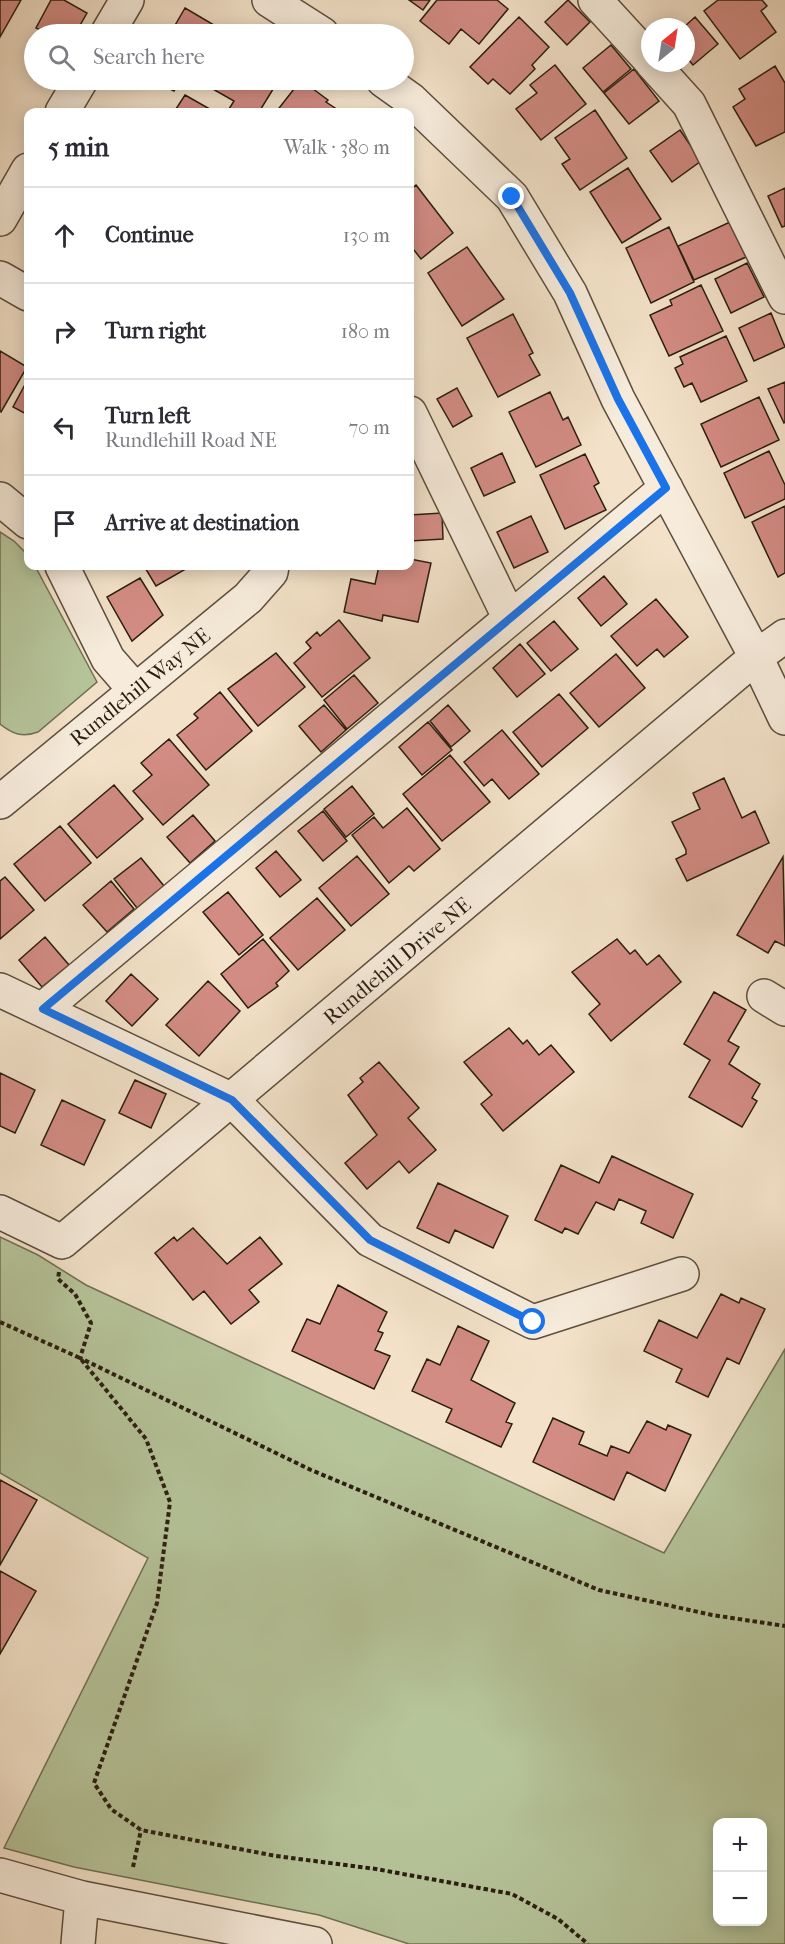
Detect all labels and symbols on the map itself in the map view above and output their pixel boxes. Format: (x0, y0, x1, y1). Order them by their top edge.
north arrow (641, 18, 695, 72)
route end (498, 183, 524, 209)
street label: Rundlehill Way NE (65, 623, 215, 751)
street label: Rundlehill Drive NE (318, 892, 476, 1030)
route start (519, 1308, 545, 1334)

